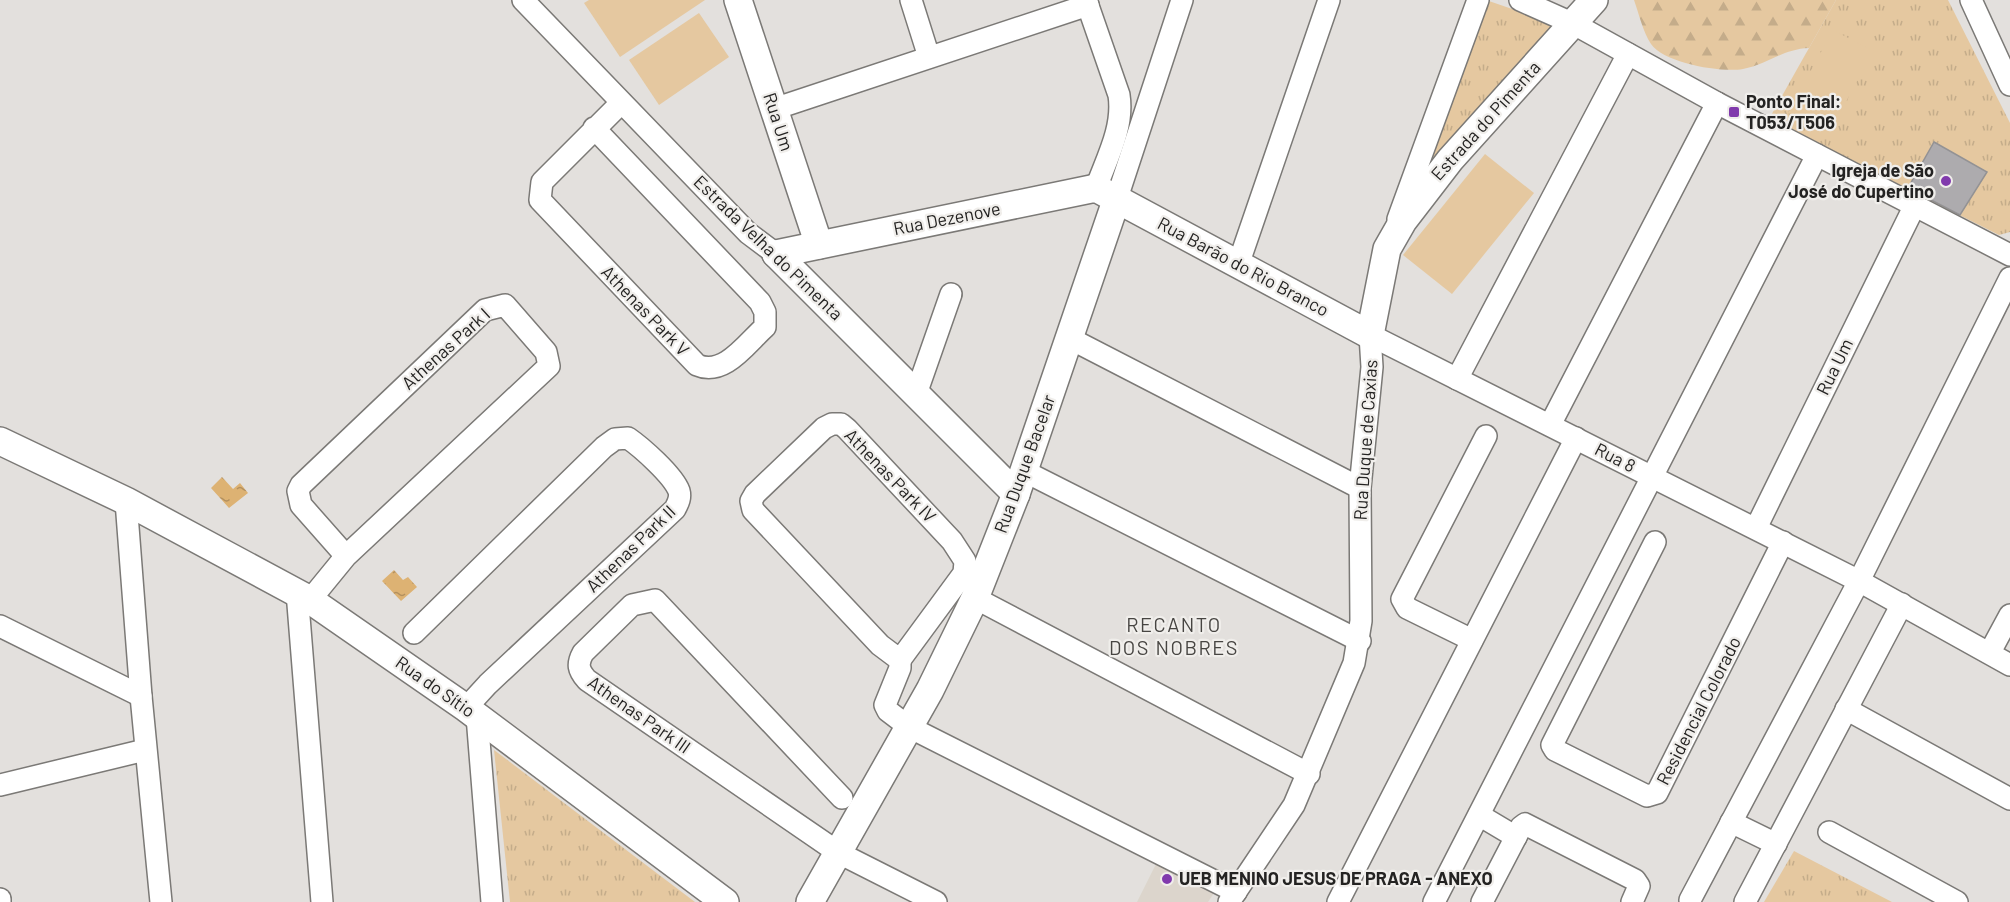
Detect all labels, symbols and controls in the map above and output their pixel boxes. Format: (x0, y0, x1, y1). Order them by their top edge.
street label: Estrada do Pimenta (1426, 56, 1545, 184)
street label: Rua Um (759, 90, 799, 154)
place label: Ponto Final: T053/T506 (1746, 90, 1841, 133)
marker: Ponto Final: T053/T506 (1727, 105, 1741, 119)
place label: Igreja de São José do Cupertino (1788, 159, 1934, 202)
street label: Estrada Velha do Pimenta (690, 170, 848, 324)
marker: Igreja de São José do Cupertino (1939, 174, 1953, 188)
street label: Rua Dezenove (891, 197, 1002, 239)
street label: Rua Barão do Rio Branco (1154, 212, 1333, 321)
street label: Athenas Park V (597, 261, 695, 360)
street label: Athenas Park I (397, 303, 494, 394)
street label: Rua Um (1811, 335, 1857, 398)
street label: Rua Duque de Caxias (1348, 359, 1382, 521)
street label: Rua Duque Bacelar (989, 391, 1060, 536)
street label: Athenas Park IV (840, 424, 941, 527)
street label: Rua 8 (1591, 438, 1640, 477)
street label: Athenas Park II (581, 500, 680, 596)
district label: RECANTO DOS NOBRES (1109, 612, 1239, 659)
street label: Residencial Colorado (1651, 633, 1745, 788)
street label: Rua do Sítio (392, 651, 480, 722)
street label: Athenas Park III (584, 671, 695, 758)
place label: UEB MENINO JESUS DE PRAGA - ANEXO (1179, 867, 1493, 889)
marker: UEB MENINO JESUS DE PRAGA - ANEXO (1160, 872, 1174, 886)

